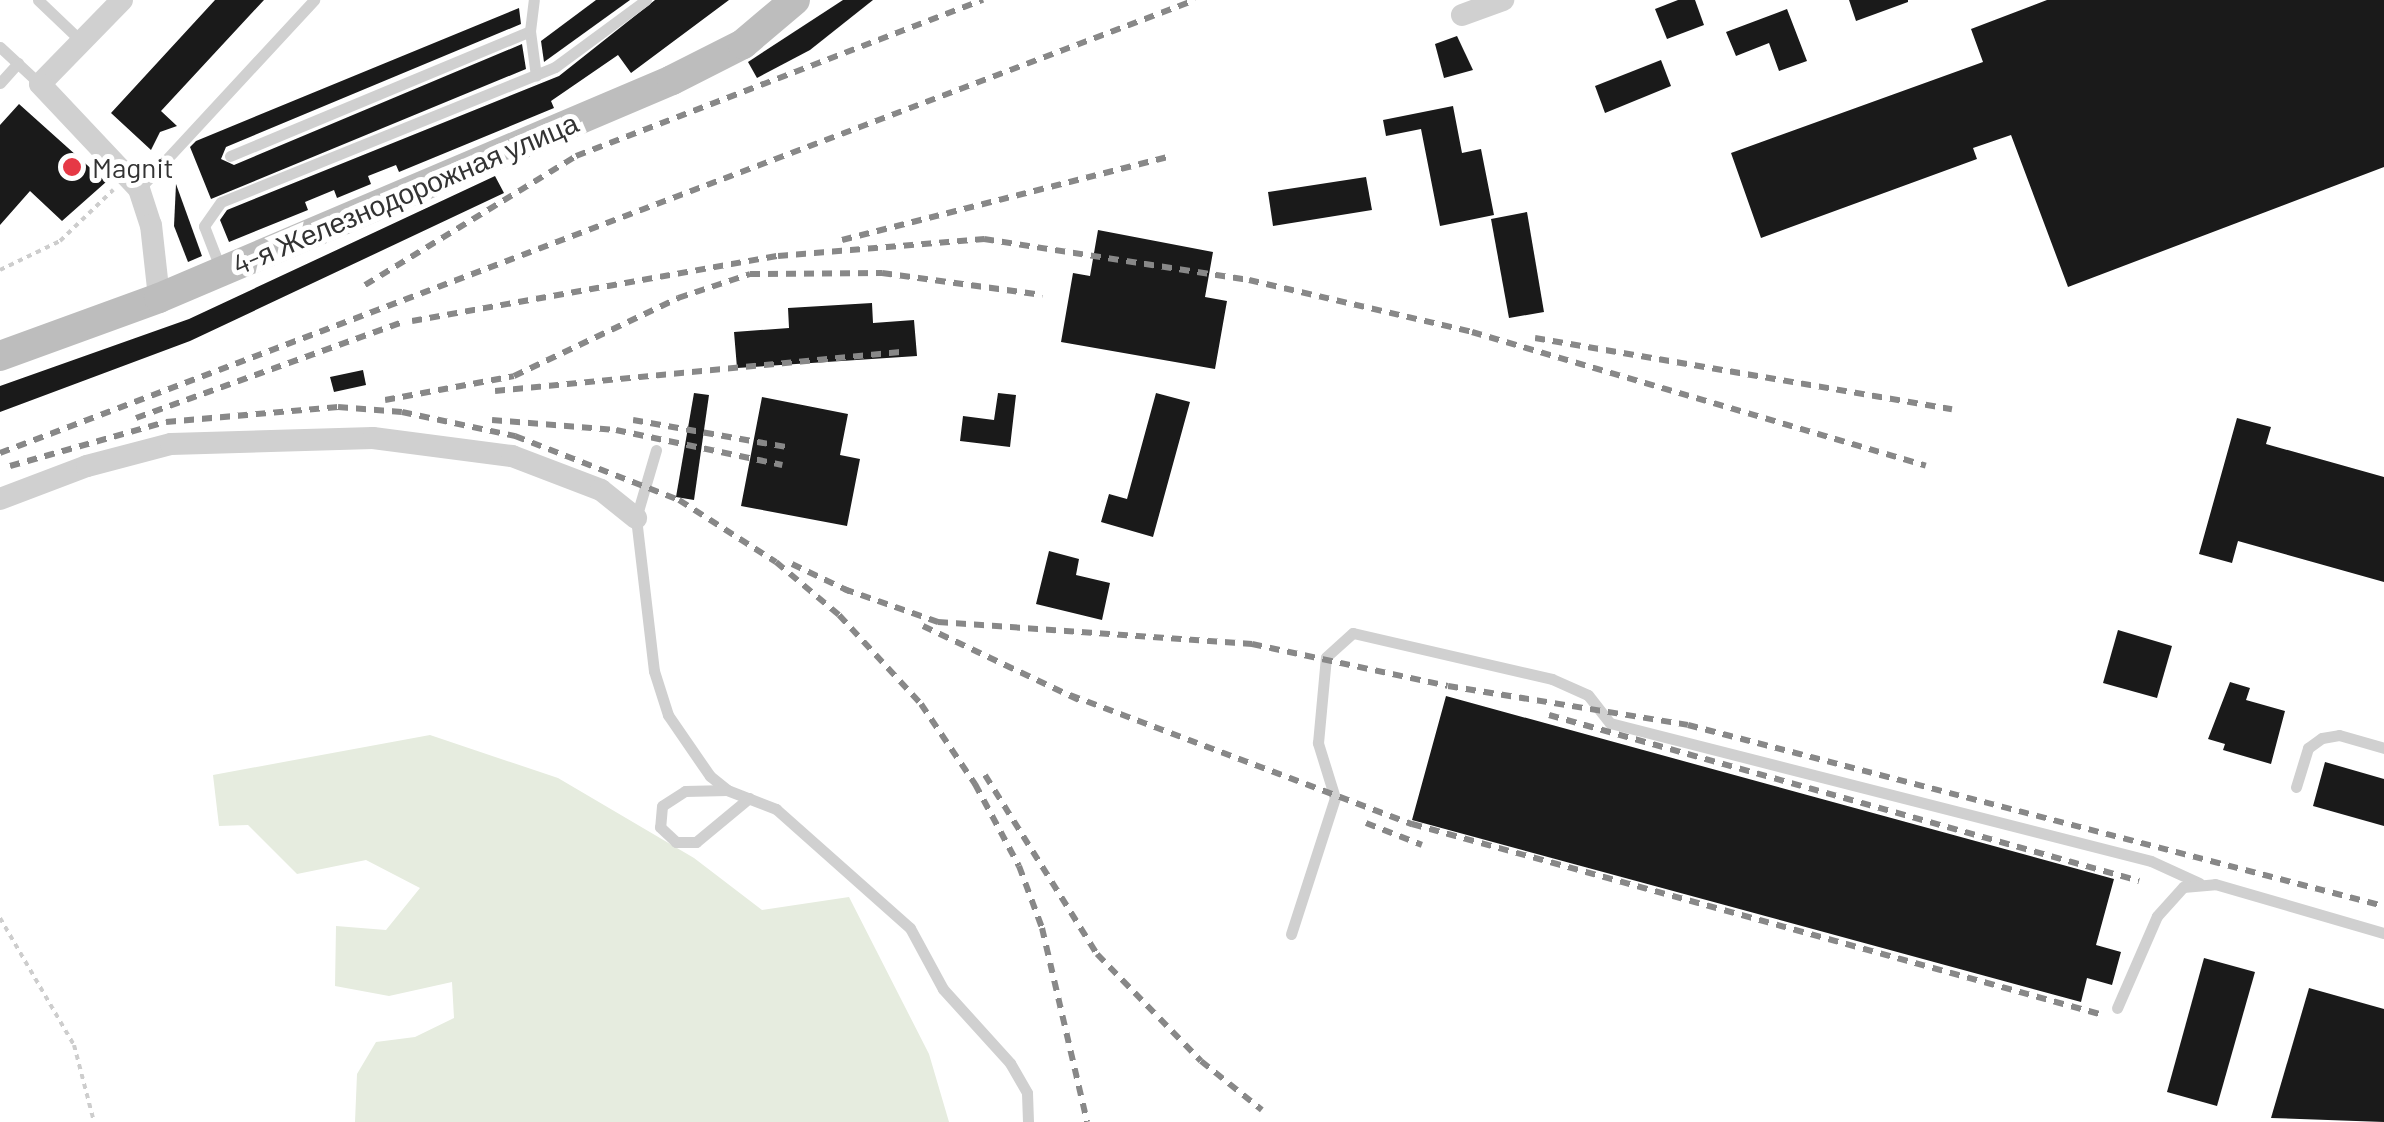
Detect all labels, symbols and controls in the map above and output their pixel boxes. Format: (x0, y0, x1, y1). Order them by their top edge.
street label: 4-я Железнодорожная улица (227, 105, 583, 281)
place label: Magnit (92, 150, 174, 184)
marker: Magnit (61, 156, 83, 178)

